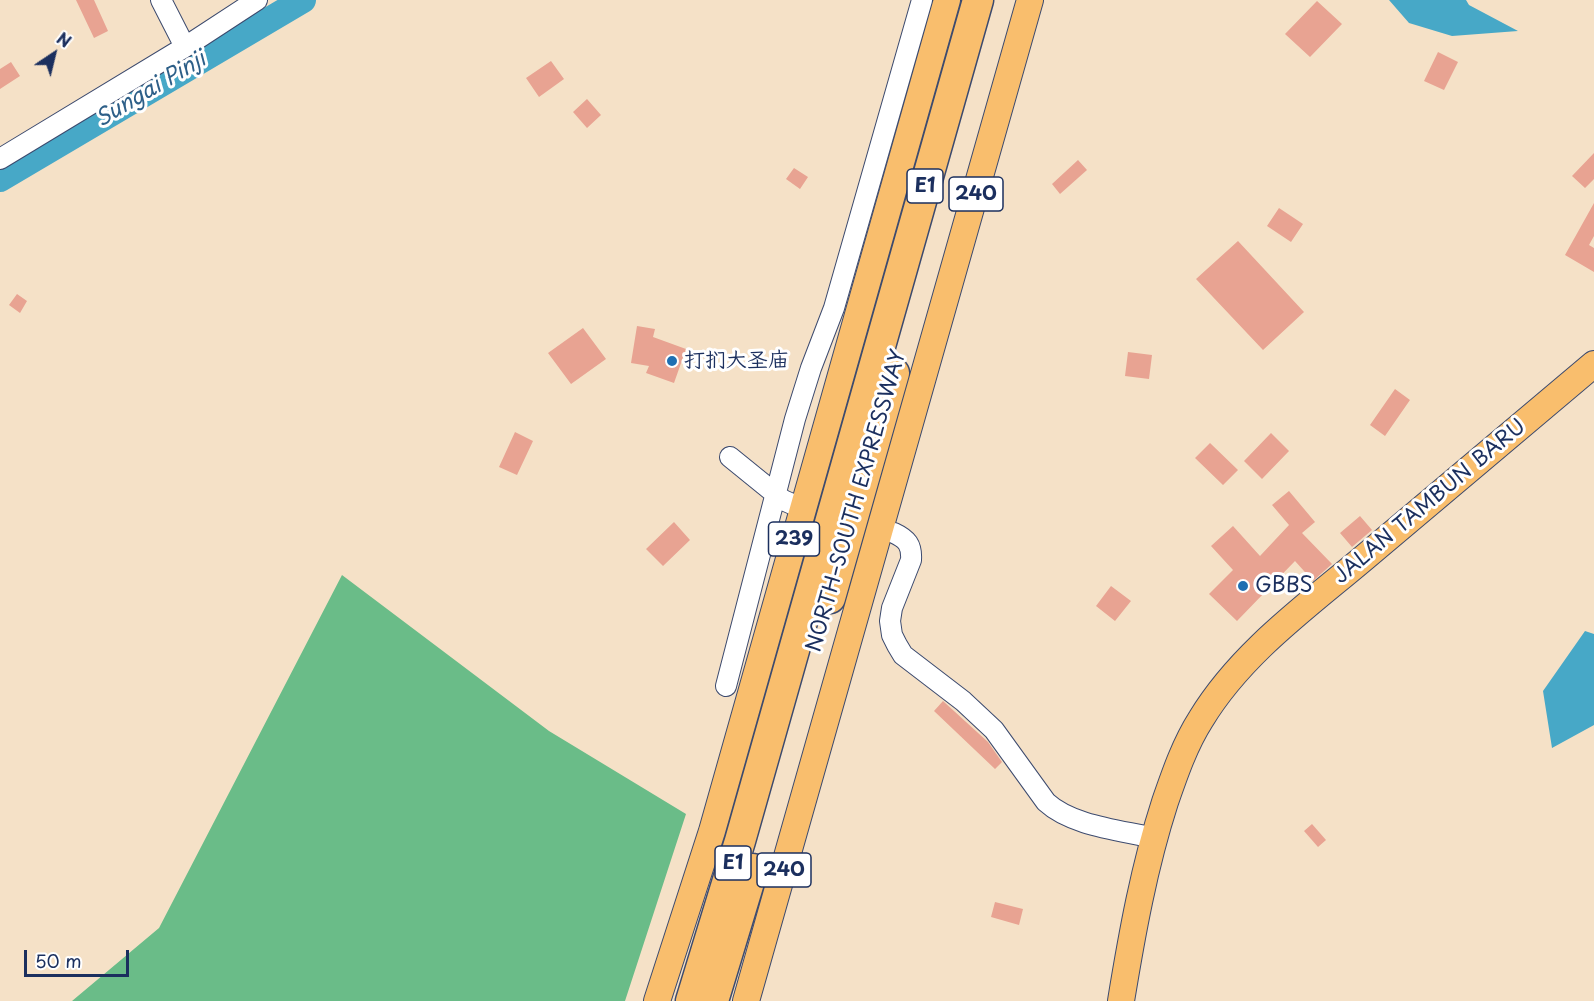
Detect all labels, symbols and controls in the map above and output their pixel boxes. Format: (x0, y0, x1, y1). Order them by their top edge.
north arrow (24, 24, 84, 84)
text: N (52, 26, 76, 53)
water label: Sungai Pinji (91, 47, 211, 133)
road number: E1 (907, 169, 943, 203)
road number: 240 (949, 177, 1003, 211)
street label: NORTH–SOUTH EXPRESSWAY (802, 347, 912, 655)
place label: 打扪大圣庙 (684, 348, 789, 374)
marker: 打扪大圣庙 (665, 354, 679, 368)
street label: JALAN TAMBUN BARU (1329, 414, 1531, 590)
road number: 239 (768, 522, 820, 556)
place label: GBBS (1255, 573, 1313, 599)
marker: GBBS (1236, 579, 1250, 593)
road number: E1 (715, 846, 751, 880)
road number: 240 (757, 853, 811, 887)
scale bar (27, 938, 132, 976)
text: 50 m (35, 947, 82, 974)

